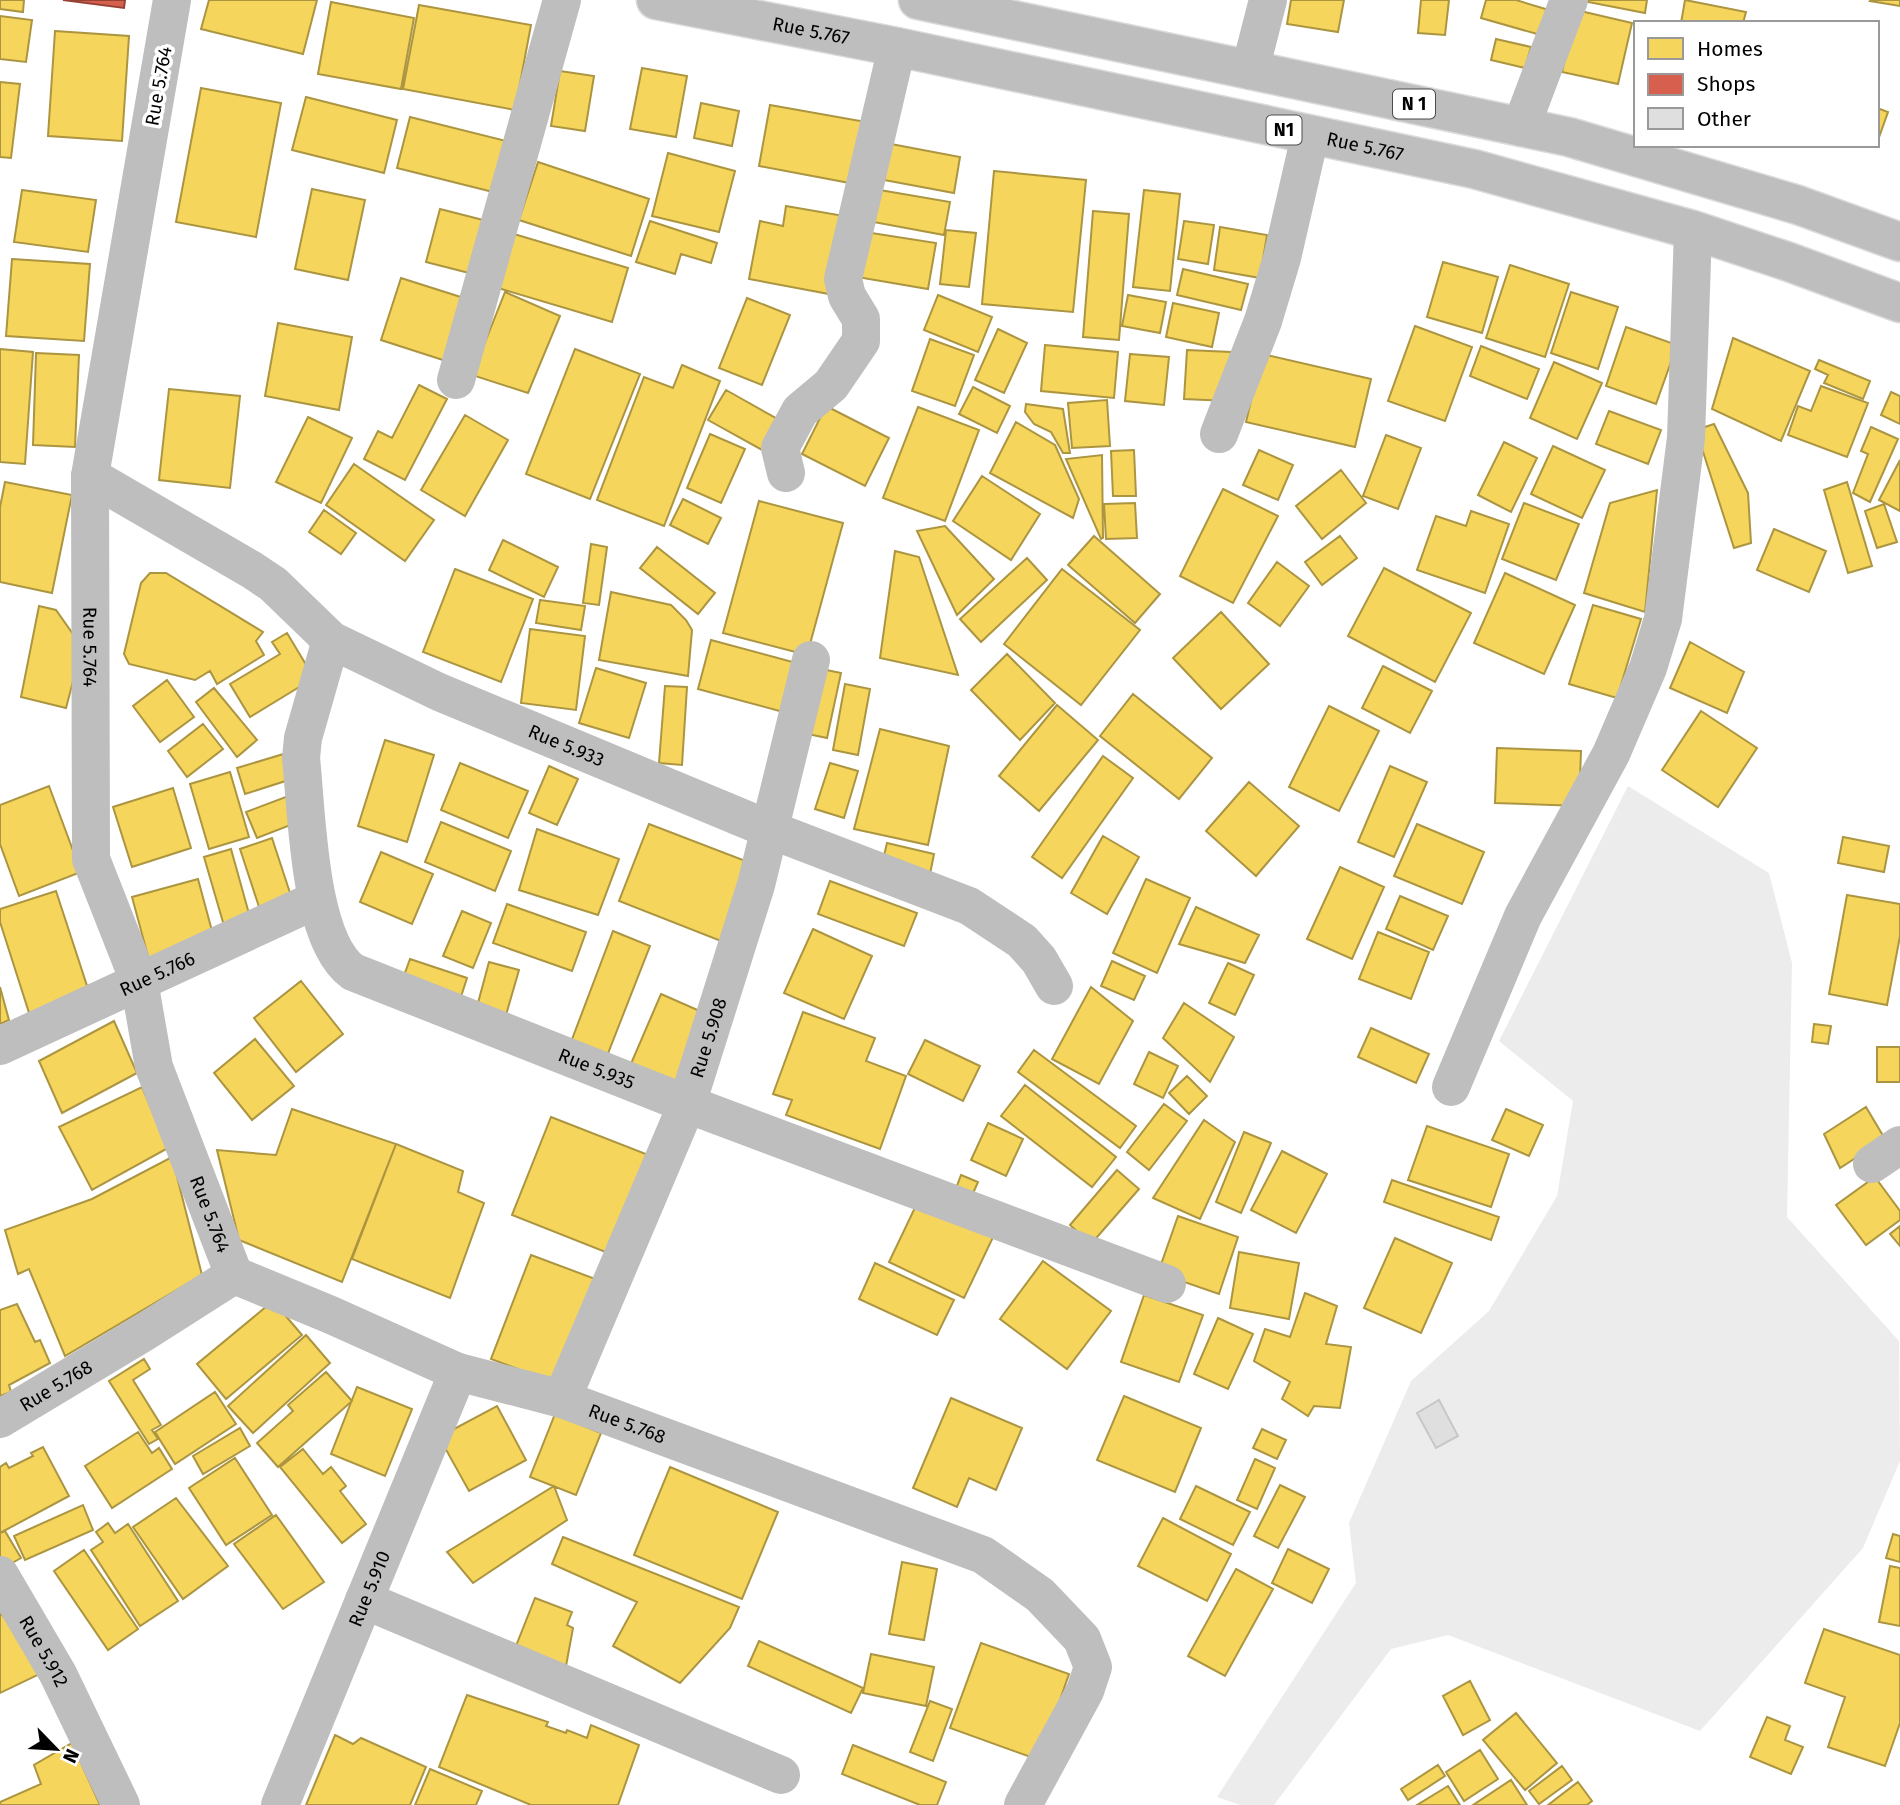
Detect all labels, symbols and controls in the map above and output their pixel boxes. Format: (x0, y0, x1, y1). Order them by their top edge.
street label: Rue 5.767 (770, 12, 852, 50)
legend (1634, 21, 1879, 147)
text: Homes (1697, 36, 1763, 62)
street label: Rue 5.764 (140, 45, 177, 128)
text: Shops (1697, 71, 1755, 97)
road number: N 1 (1393, 90, 1435, 119)
text: Other (1697, 106, 1751, 132)
road number: N1 (1266, 116, 1302, 145)
street label: Rue 5.767 (1324, 127, 1406, 166)
street label: Rue 5.764 (78, 607, 102, 687)
street label: Rue 5.933 (525, 719, 608, 771)
street label: Rue 5.766 (116, 947, 199, 1001)
street label: Rue 5.908 (685, 995, 732, 1081)
street label: Rue 5.935 (555, 1043, 638, 1094)
street label: Rue 5.764 (185, 1173, 235, 1256)
street label: Rue 5.768 (15, 1355, 96, 1417)
street label: Rue 5.768 (585, 1399, 669, 1448)
street label: Rue 5.910 (344, 1547, 395, 1630)
street label: Rue 5.912 (14, 1611, 73, 1691)
north arrow (21, 1714, 91, 1784)
text: N (58, 1745, 84, 1767)

